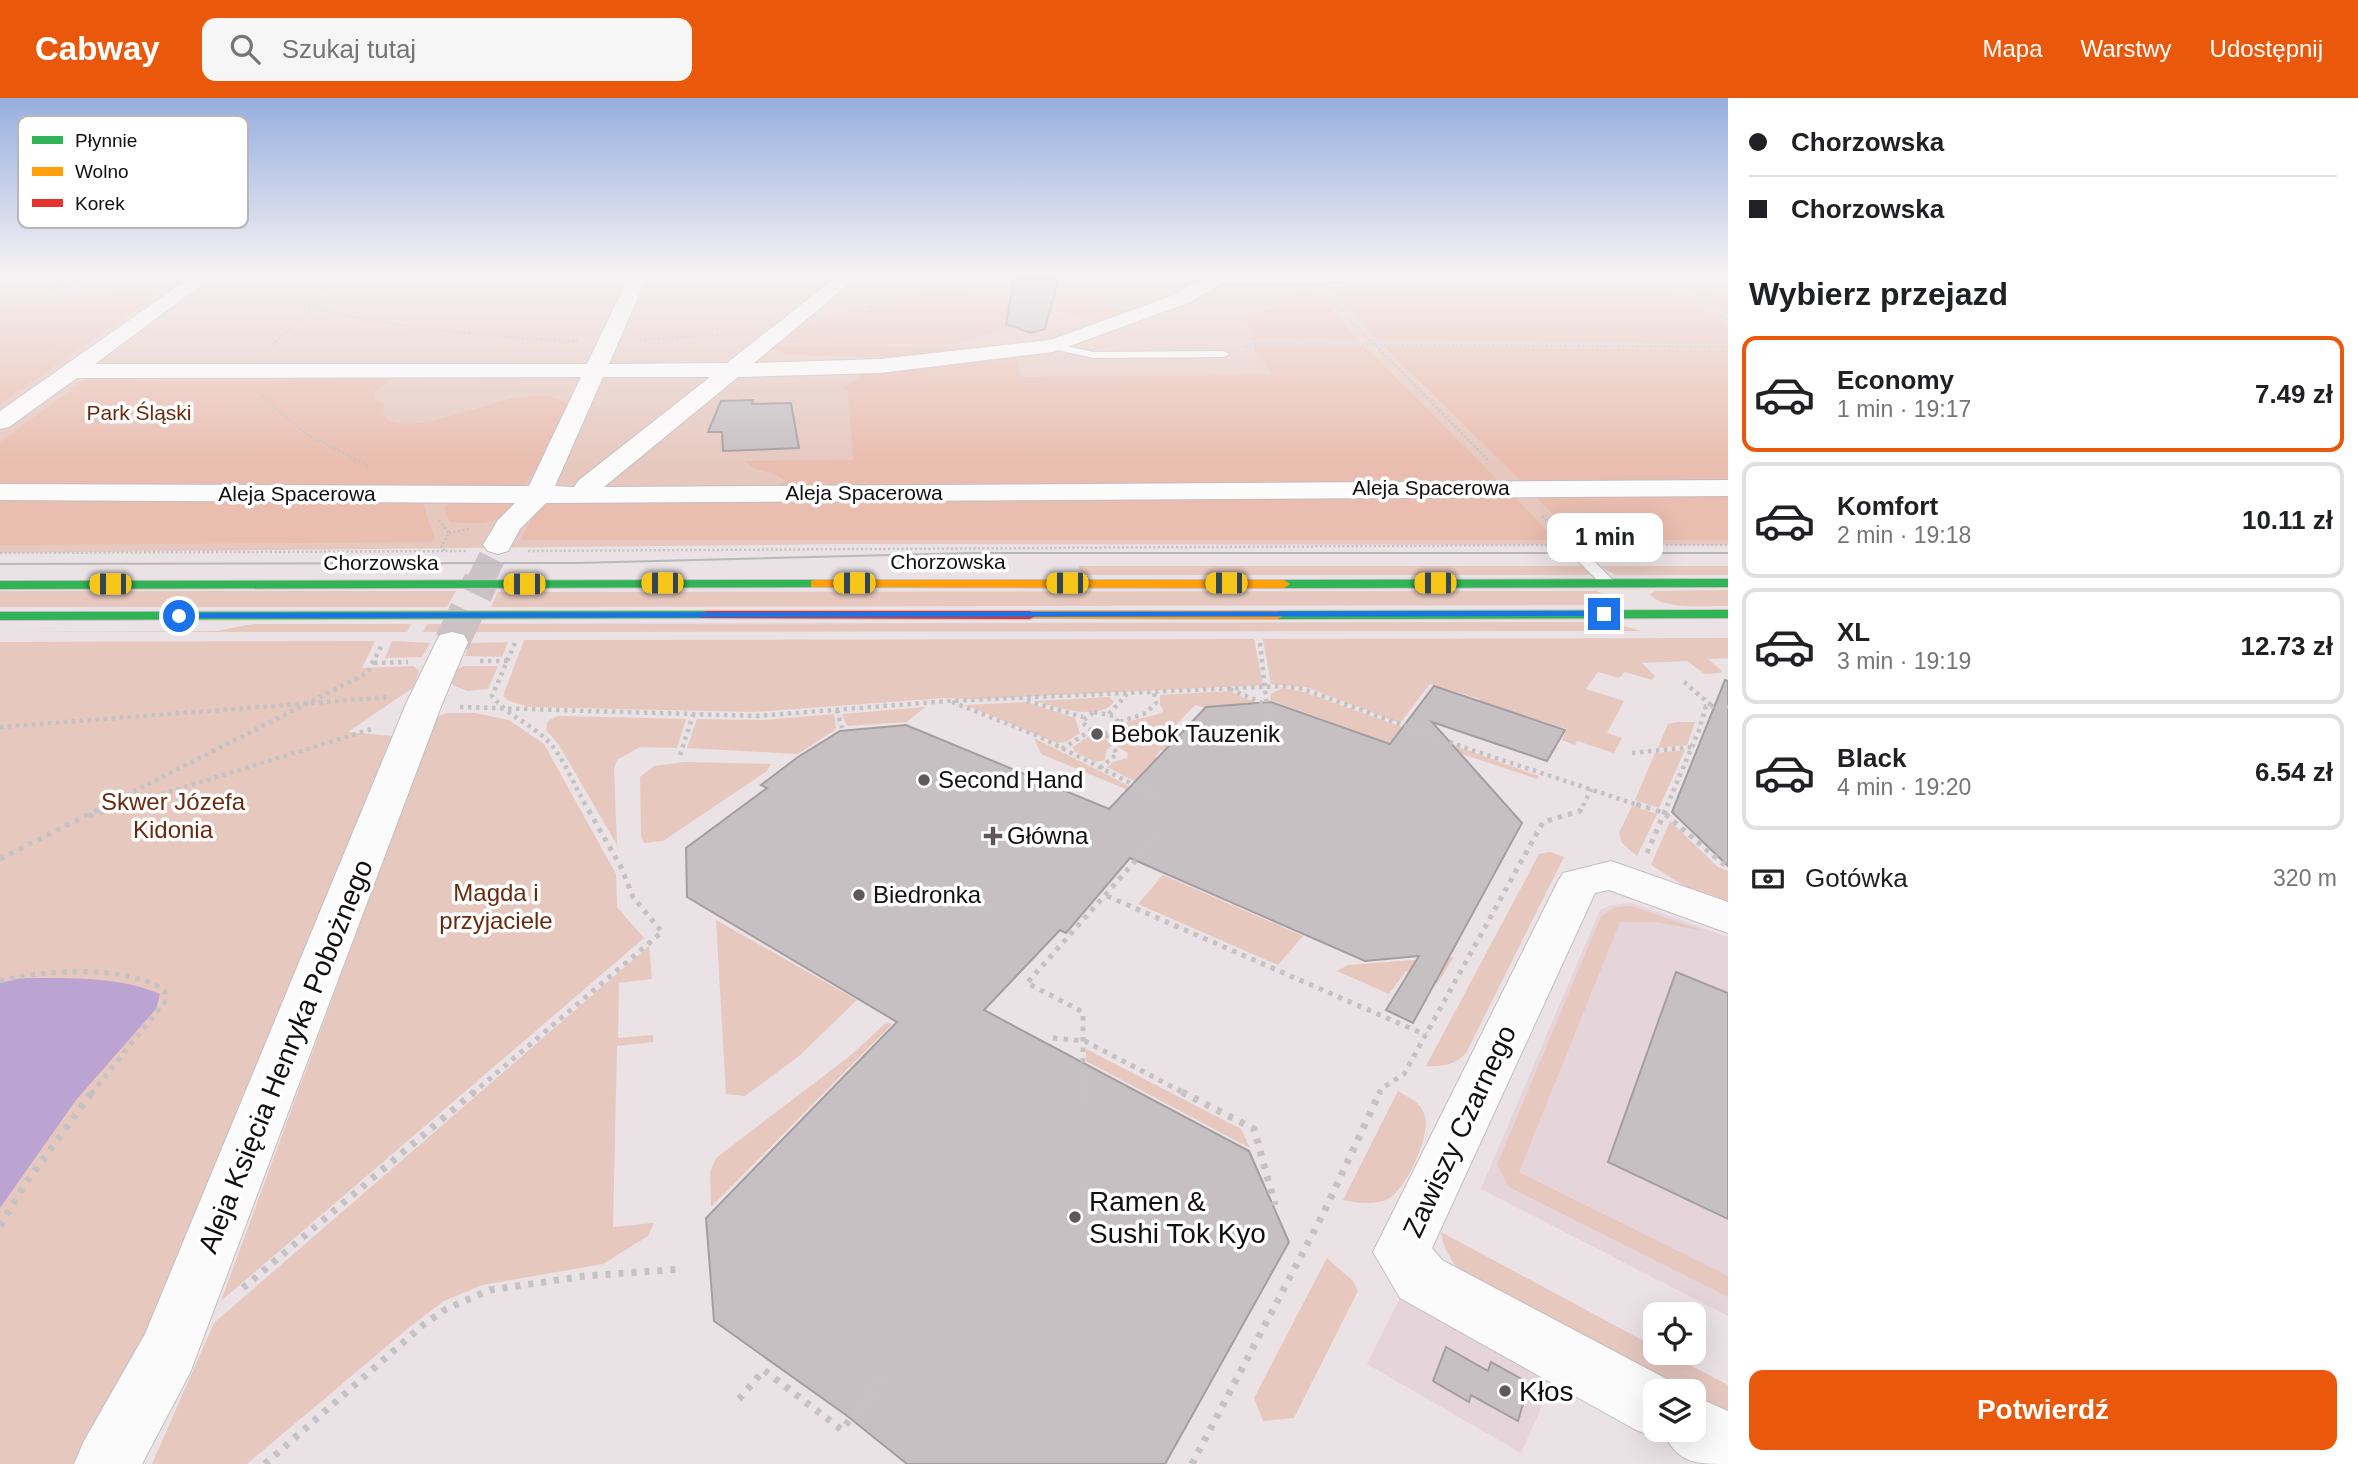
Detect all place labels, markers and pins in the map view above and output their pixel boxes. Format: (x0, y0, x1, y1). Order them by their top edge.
place label: Bebok Tauzenik (1111, 720, 1281, 747)
marker: Bebok Tauzenik (1089, 726, 1105, 742)
place label: Second Hand (938, 766, 1083, 793)
marker: Second Hand (916, 772, 932, 788)
place label: Główna (1007, 822, 1089, 849)
marker: Główna (985, 828, 1001, 844)
place label: Biedronka (873, 881, 982, 908)
marker: Biedronka (851, 887, 867, 903)
place label: Ramen & Sushi Tok Kyo (1089, 1186, 1266, 1249)
marker: Ramen & Sushi Tok Kyo (1067, 1209, 1083, 1225)
place label: Kłos (1519, 1376, 1573, 1407)
marker: Kłos (1497, 1383, 1513, 1399)

